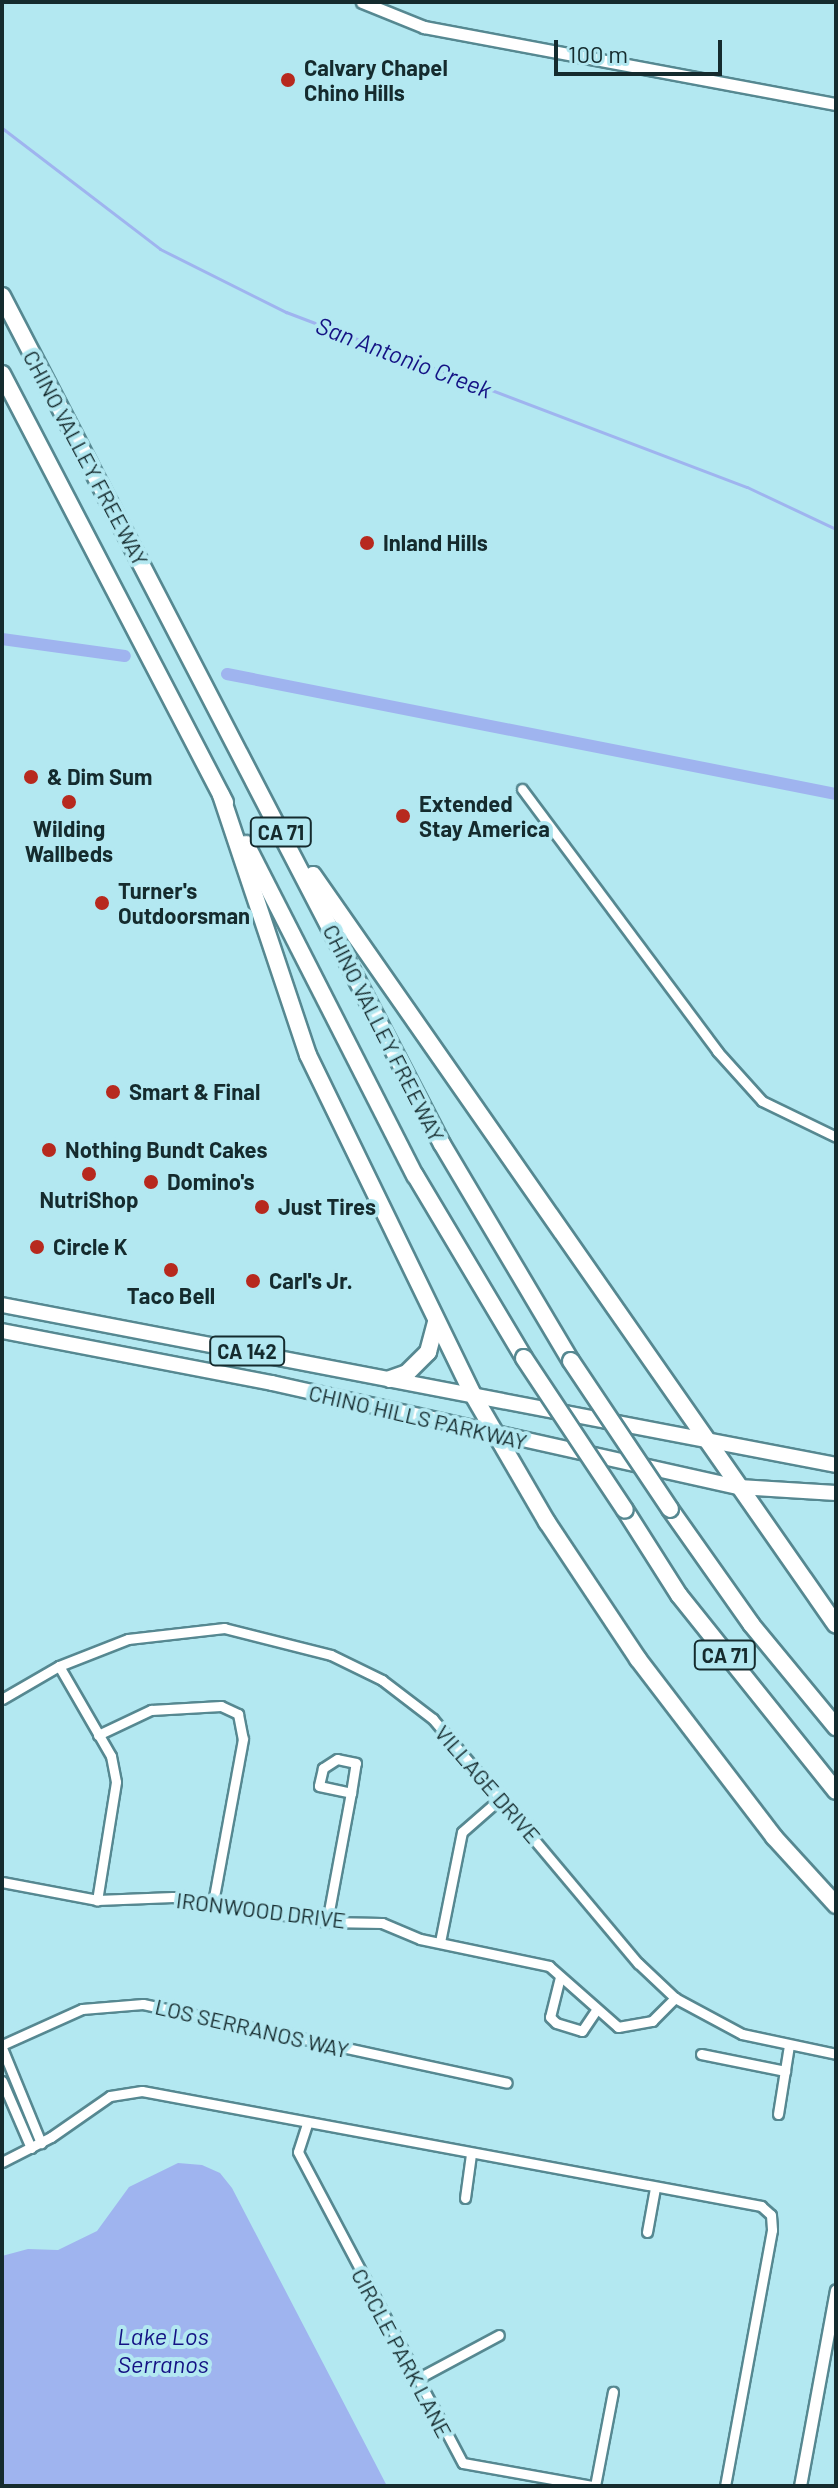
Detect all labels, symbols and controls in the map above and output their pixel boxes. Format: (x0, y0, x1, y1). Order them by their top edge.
scale bar (558, 24, 726, 74)
text: 100 m (568, 39, 628, 68)
place label: Calvary Chapel Chino Hills (304, 54, 448, 106)
marker: Calvary Chapel Chino Hills (279, 71, 297, 89)
water label: San Antonio Creek (312, 310, 496, 404)
street label: CHINO VALLEY FREEWAY (18, 346, 154, 570)
place label: Inland Hills (383, 530, 488, 556)
marker: Inland Hills (358, 534, 376, 552)
place label: & Dim Sum (47, 764, 152, 790)
marker: & Dim Sum (22, 768, 40, 786)
place label: Extended Stay America (419, 790, 550, 842)
marker: Wilding Wallbeds (60, 793, 78, 811)
marker: Extended Stay America (394, 807, 412, 825)
place label: Wilding Wallbeds (25, 815, 113, 866)
road number: CA 71 (249, 816, 313, 848)
place label: Turner's Outdoorsman (118, 877, 250, 928)
marker: Turner's Outdoorsman (93, 894, 111, 912)
street label: CHINO VALLEY FREEWAY (318, 920, 450, 1146)
place label: Smart & Final (129, 1079, 260, 1105)
marker: Smart & Final (104, 1083, 122, 1101)
place label: Nothing Bundt Cakes (65, 1137, 267, 1163)
marker: Nothing Bundt Cakes (40, 1141, 58, 1159)
marker: NutriShop (80, 1165, 98, 1183)
place label: Domino's (167, 1169, 255, 1195)
marker: Domino's (142, 1173, 160, 1191)
place label: NutriShop (40, 1187, 138, 1213)
place label: Just Tires (278, 1194, 376, 1220)
marker: Just Tires (253, 1198, 271, 1216)
place label: Circle K (53, 1234, 127, 1260)
marker: Circle K (28, 1238, 46, 1256)
marker: Taco Bell (162, 1261, 180, 1279)
place label: Carl's Jr. (269, 1268, 353, 1294)
marker: Carl's Jr. (244, 1272, 262, 1290)
place label: Taco Bell (127, 1283, 215, 1309)
road number: CA 142 (209, 1335, 285, 1367)
street label: CHINO HILLS PARKWAY (306, 1379, 530, 1455)
road number: CA 71 (693, 1639, 757, 1671)
street label: VILLAGE DRIVE (430, 1720, 546, 1848)
street label: IRONWOOD DRIVE (175, 1887, 347, 1933)
street label: LOS SERRANOS WAY (153, 1993, 351, 2063)
street label: CIRCLE PARK LANE (346, 2264, 458, 2442)
water label: Lake Los Serranos (117, 2322, 209, 2378)

